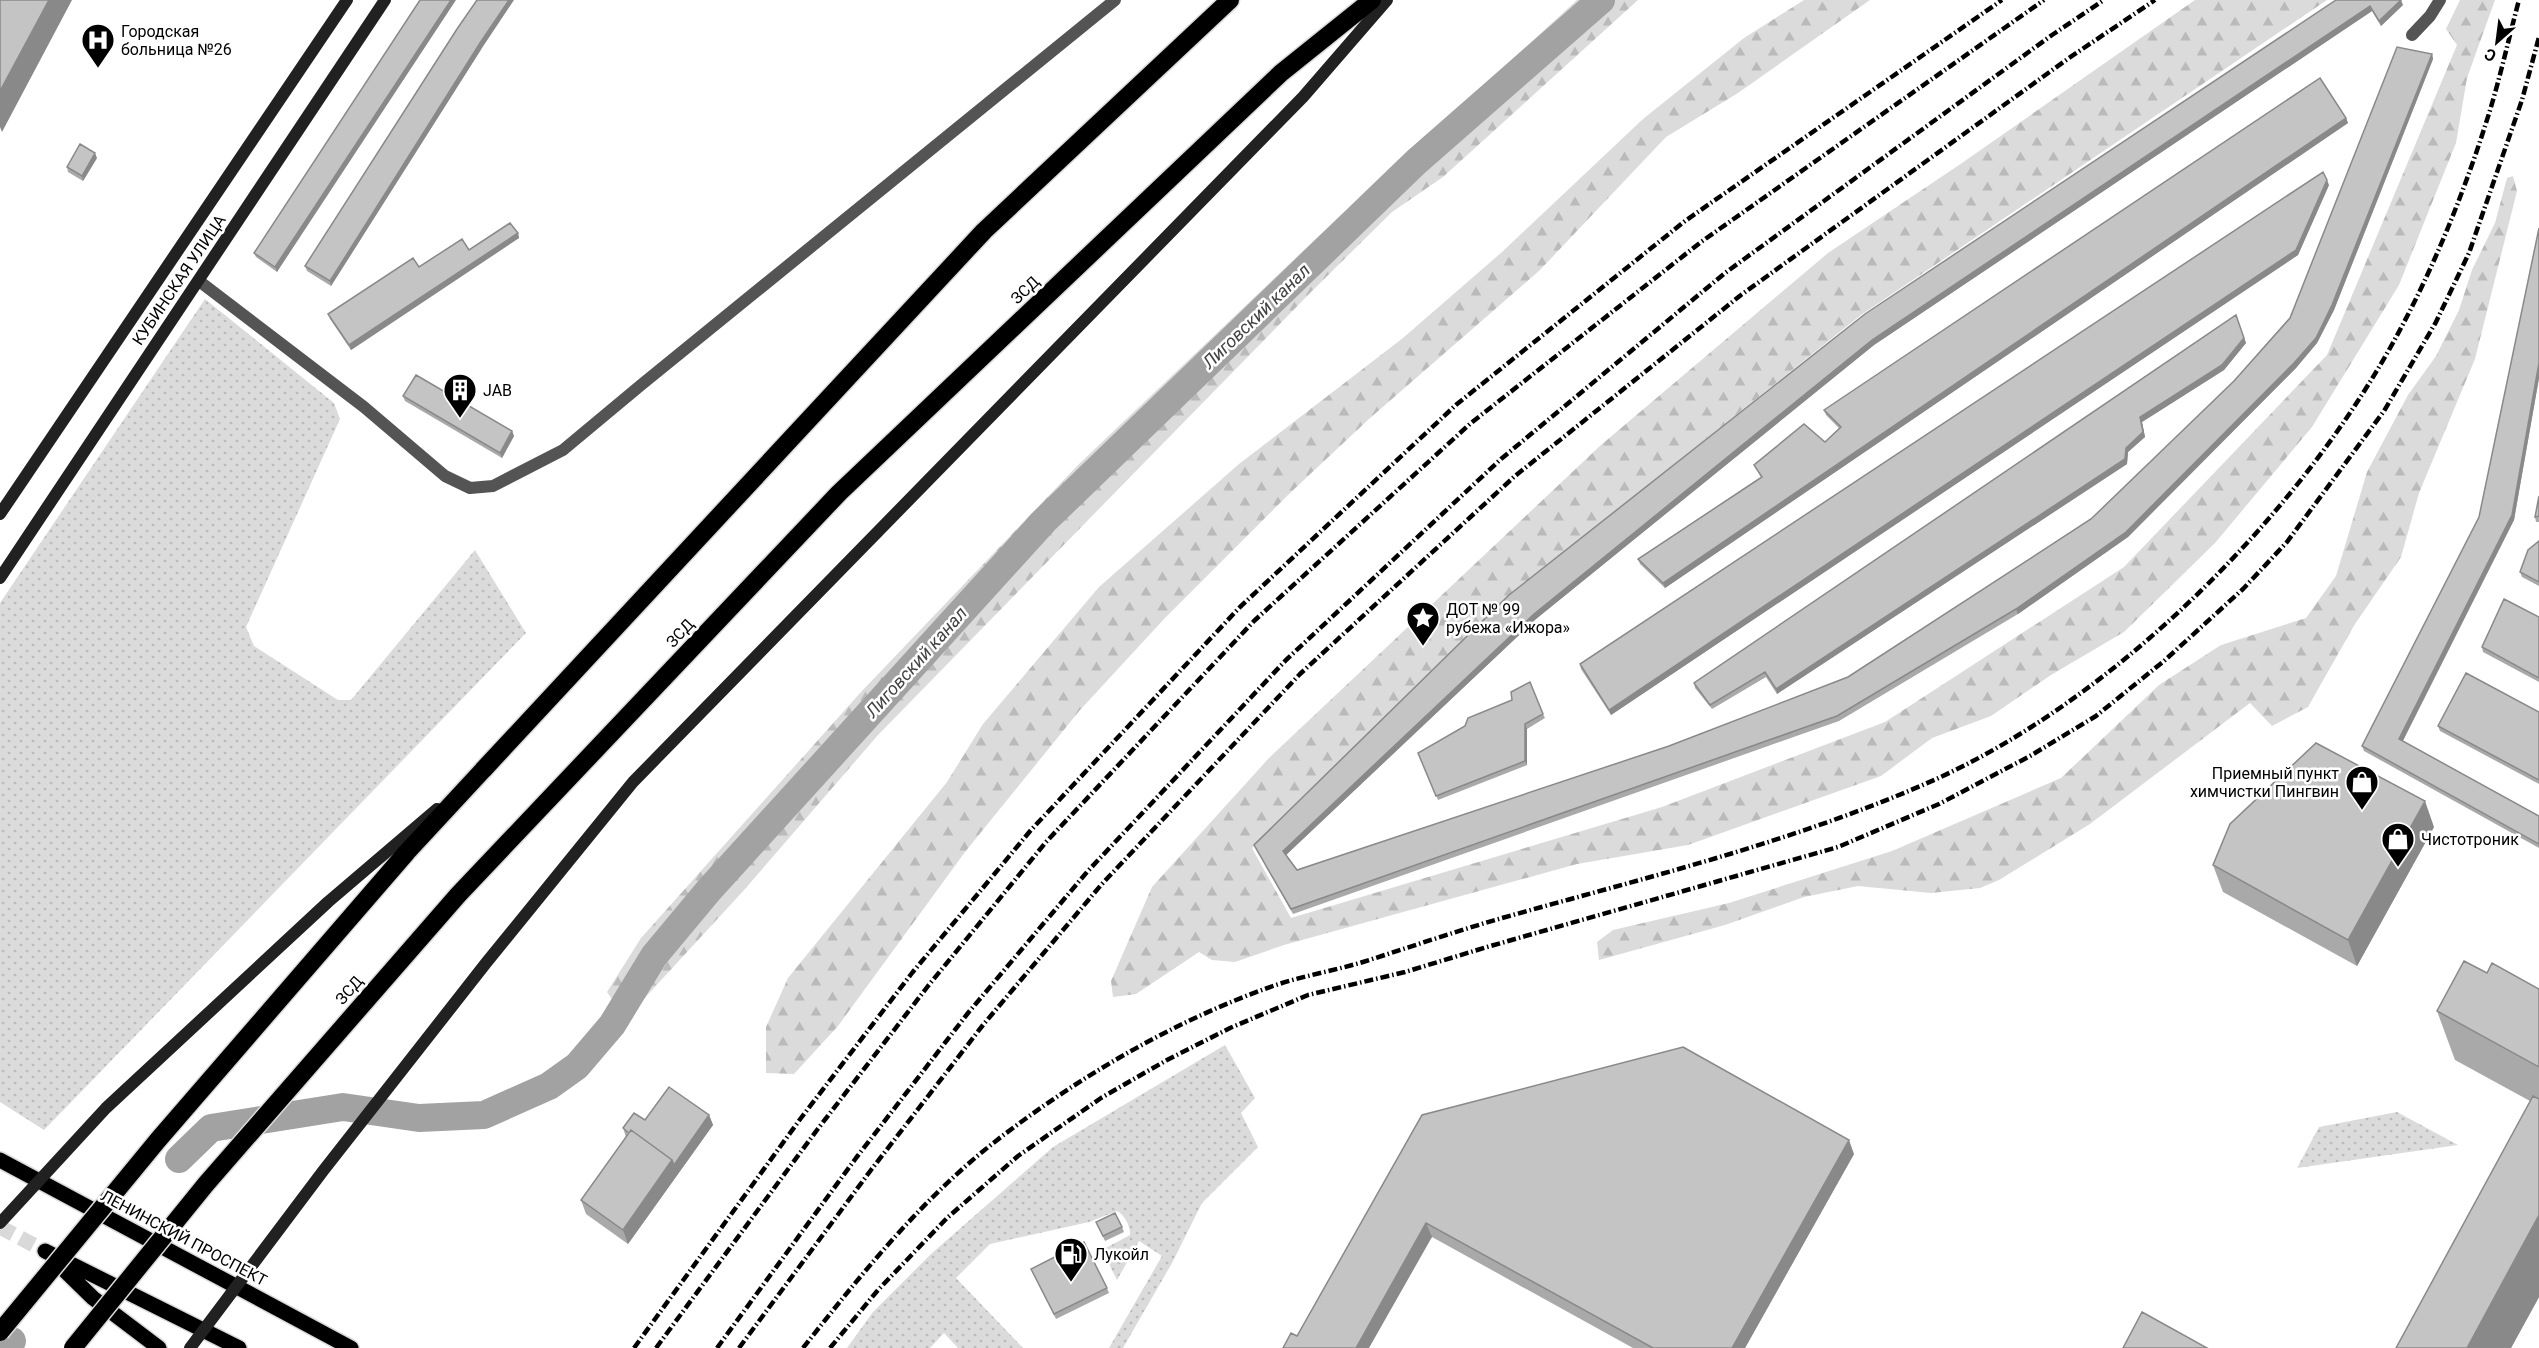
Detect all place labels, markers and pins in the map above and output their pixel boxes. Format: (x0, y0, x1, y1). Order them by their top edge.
hospital icon: Городская больница №26 (80, 22, 116, 69)
place label: Городская больница №26 (121, 22, 232, 59)
building icon: JAB (442, 372, 478, 419)
place label: JAB (483, 381, 512, 400)
place icon: ДОТ № 99 рубежа «Ижора» (1405, 600, 1441, 647)
place label: ДОТ № 99 рубежа «Ижора» (1446, 600, 1570, 637)
place label: Приемный пункт химчистки Пингвин (2190, 764, 2339, 801)
shop icon: Приемный пункт химчистки Пингвин (2344, 764, 2380, 811)
shop icon: Чистотроник (2380, 821, 2416, 868)
place label: Чистотроник (2421, 830, 2519, 849)
fuel station icon: Лукойл (1053, 1236, 1089, 1283)
place label: Лукойл (1094, 1245, 1149, 1264)

